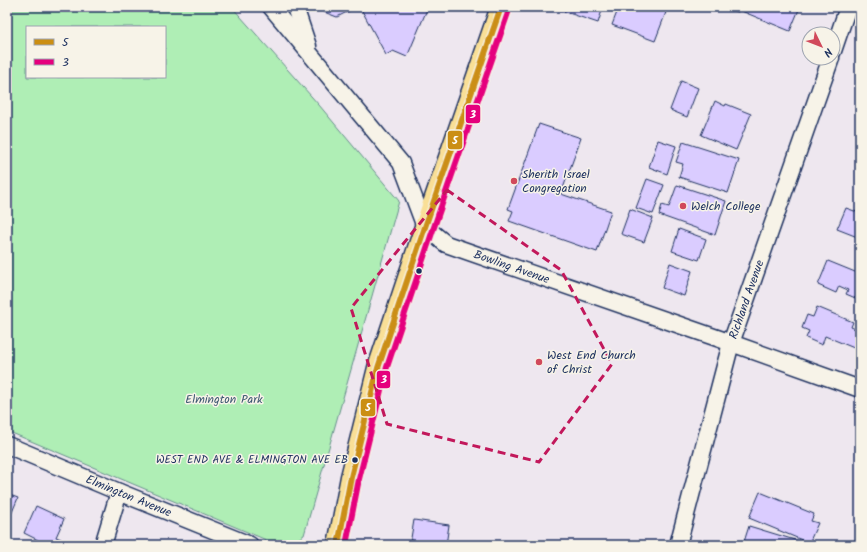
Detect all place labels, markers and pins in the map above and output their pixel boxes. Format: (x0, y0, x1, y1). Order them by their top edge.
place label: Sherith Israel Congregation (522, 165, 590, 198)
marker: Sherith Israel Congregation (509, 176, 519, 186)
place label: Welch College (691, 197, 761, 216)
marker: Welch College (678, 201, 688, 211)
unlabelled marker (414, 266, 424, 276)
place label: West End Church of Christ (547, 346, 636, 379)
marker: West End Church of Christ (534, 357, 544, 367)
place label: WEST END AVE & ELMINGTON AVE EB (156, 451, 348, 469)
marker: WEST END AVE & ELMINGTON AVE EB (350, 455, 360, 465)

